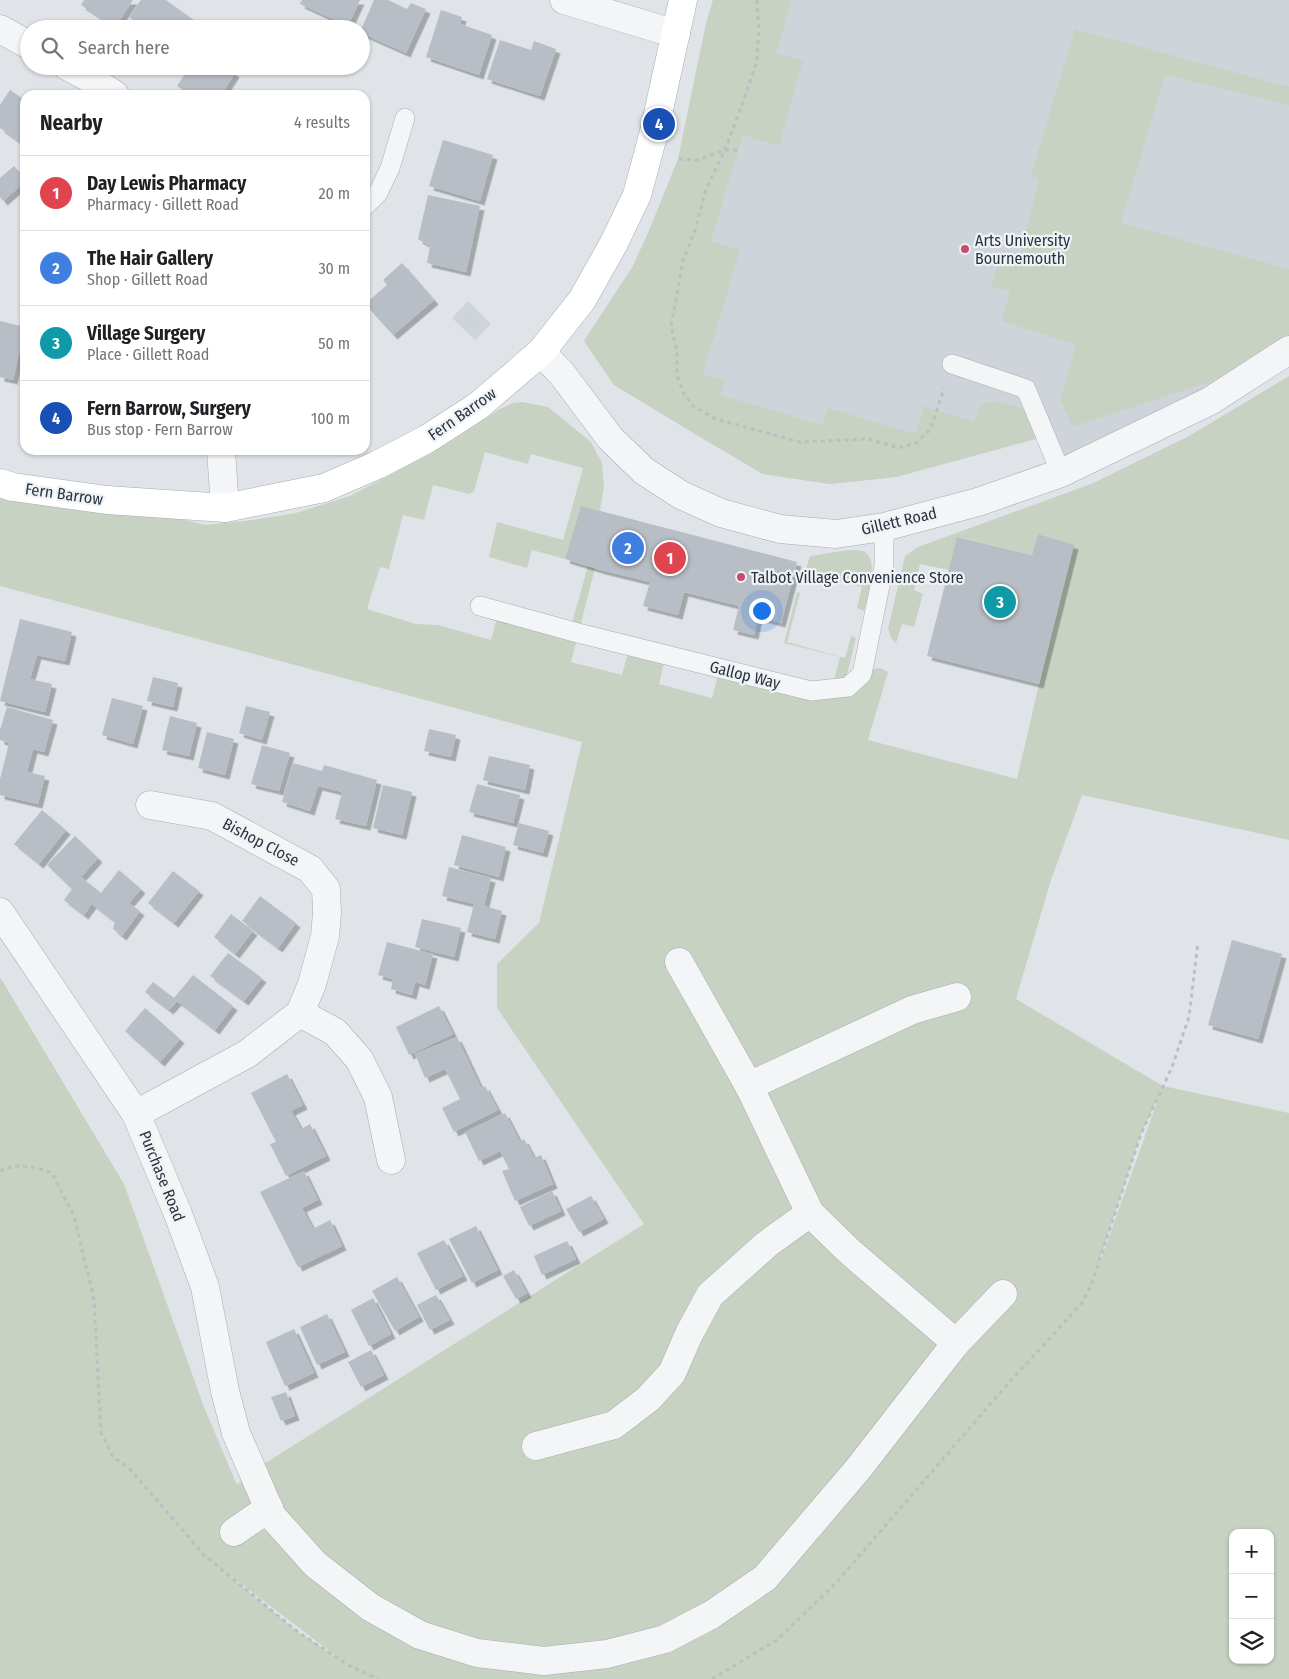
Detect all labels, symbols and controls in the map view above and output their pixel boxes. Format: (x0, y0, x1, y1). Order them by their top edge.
search box (20, 20, 370, 75)
icon: search (38, 34, 66, 62)
text: Search here (78, 36, 170, 59)
pin: 4 (643, 105, 675, 143)
text: Nearby (40, 110, 102, 136)
text: 4 results (294, 113, 350, 132)
text: Day Lewis Pharmacy (87, 172, 246, 195)
text: 1 (53, 184, 59, 203)
text: 20 m (319, 184, 350, 203)
text: Pharmacy · Gillett Road (87, 195, 239, 214)
place label: Arts University Bournemouth (975, 231, 1071, 268)
marker: Arts University Bournemouth (959, 243, 971, 255)
text: The Hair Gallery (87, 247, 213, 270)
text: 2 (52, 259, 60, 278)
text: 30 m (318, 259, 350, 278)
text: Shop · Gillett Road (87, 270, 208, 289)
text: Village Surgery (87, 322, 205, 345)
text: 3 (52, 334, 60, 353)
text: 50 m (318, 334, 350, 353)
text: Place · Gillett Road (87, 345, 209, 364)
street label: Fern Barrow (424, 383, 500, 444)
text: Fern Barrow, Surgery (87, 397, 251, 420)
text: 4 (52, 409, 60, 428)
text: 100 m (311, 409, 350, 428)
text: Bus stop · Fern Barrow (87, 420, 233, 439)
street label: Fern Barrow (24, 479, 105, 509)
street label: Gillett Road (859, 503, 939, 539)
pin: 2 (612, 529, 644, 567)
pin: 1 (654, 539, 686, 577)
place label: Talbot Village Convenience Store (751, 568, 964, 587)
marker: Talbot Village Convenience Store (735, 571, 747, 583)
pin: 3 (984, 583, 1016, 621)
your location (749, 598, 775, 624)
street label: Gallop Way (708, 657, 783, 693)
street label: Bishop Close (219, 814, 303, 870)
street label: Purchase Road (135, 1128, 189, 1224)
map controls (1229, 1529, 1274, 1664)
button: + (1229, 1529, 1274, 1574)
button: − (1229, 1574, 1274, 1619)
button: layers (1229, 1619, 1274, 1664)

